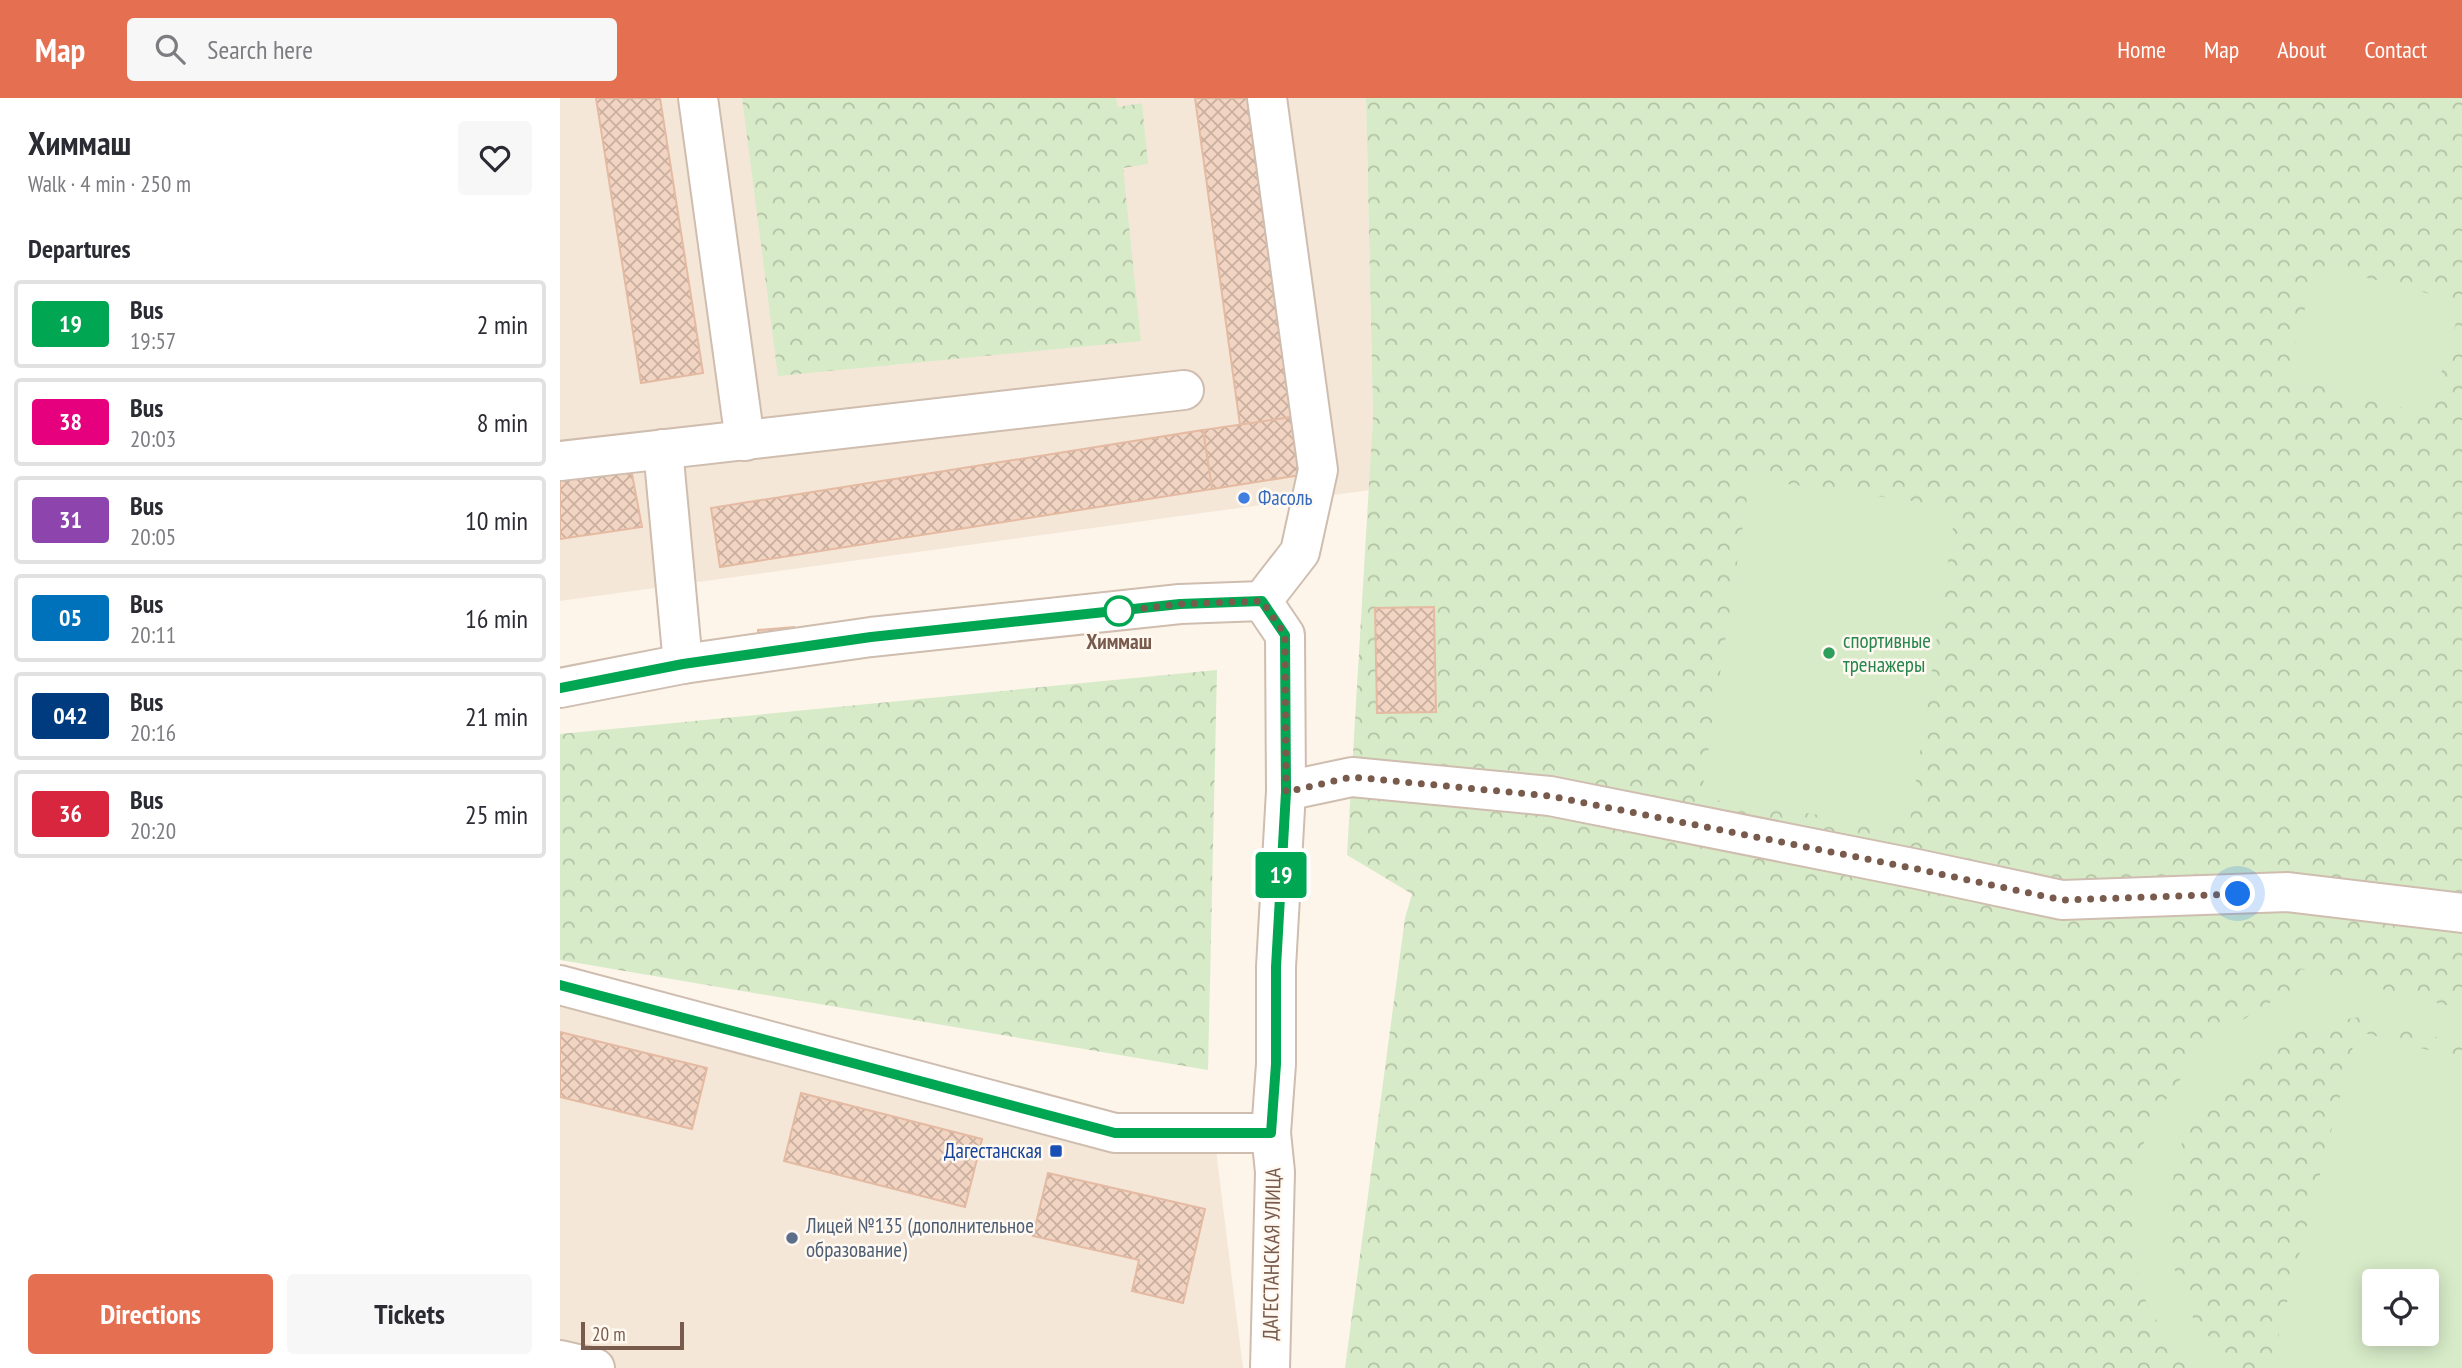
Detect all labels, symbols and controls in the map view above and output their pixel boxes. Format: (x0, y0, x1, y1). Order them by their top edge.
search box (127, 18, 617, 81)
text: Map (35, 28, 85, 71)
icon: search (151, 30, 189, 68)
text: Search here (207, 33, 313, 66)
text: Home (2117, 34, 2166, 65)
text: Map (2204, 34, 2239, 65)
text: About (2277, 34, 2326, 65)
text: Contact (2364, 34, 2427, 65)
text: Химмаш (28, 121, 131, 164)
button: heart (458, 121, 532, 195)
text: Walk · 4 min · 250 m (28, 169, 191, 198)
text: Departures (28, 232, 131, 265)
text: Bus (130, 293, 163, 326)
text: 19 (59, 308, 82, 339)
text: 2 min (477, 308, 528, 341)
text: 19:57 (130, 326, 176, 355)
text: Bus (130, 391, 163, 424)
text: 38 (59, 406, 82, 437)
text: 8 min (477, 406, 528, 439)
text: 20:03 (130, 424, 176, 453)
place label: Фасоль (1258, 484, 1312, 511)
text: Bus (130, 489, 163, 522)
marker: Фасоль (1236, 490, 1252, 506)
text: 31 (59, 504, 82, 535)
text: 10 min (465, 504, 528, 537)
text: 20:05 (130, 522, 176, 551)
text: Bus (130, 587, 163, 620)
marker: Химмаш (1104, 596, 1134, 626)
text: 05 (59, 602, 82, 633)
text: 16 min (465, 602, 528, 635)
text: 20:11 (130, 620, 176, 649)
place label: спортивные тренажеры (1843, 627, 1931, 678)
place label: Химмаш (1086, 628, 1152, 655)
marker: спортивные тренажеры (1821, 645, 1837, 661)
text: Bus (130, 685, 163, 718)
text: 042 (53, 700, 88, 731)
text: 21 min (465, 700, 528, 733)
text: 20:16 (130, 718, 176, 747)
text: Bus (130, 783, 163, 816)
text: 36 (59, 798, 82, 829)
text: 25 min (465, 798, 528, 831)
text: 20:20 (130, 816, 176, 845)
line badge: 19 (1250, 852, 1312, 898)
text: 19 (1270, 859, 1292, 890)
your location (2220, 876, 2255, 911)
place label: Дагестанская (944, 1137, 1042, 1164)
marker: Дагестанская (1048, 1143, 1064, 1159)
street label: ДАГЕСТАНСКАЯ УЛИЦА (1256, 1167, 1287, 1341)
place label: Лицей №135 (дополнительное образование) (805, 1212, 1034, 1263)
marker: Лицей №135 (дополнительное образование) (784, 1230, 800, 1246)
map controls (2362, 1269, 2439, 1346)
button: locate (2362, 1269, 2439, 1346)
button: Directions (28, 1274, 273, 1354)
button: Tickets (287, 1274, 532, 1354)
scale bar (581, 1319, 684, 1351)
text: 20 m (592, 1322, 626, 1346)

